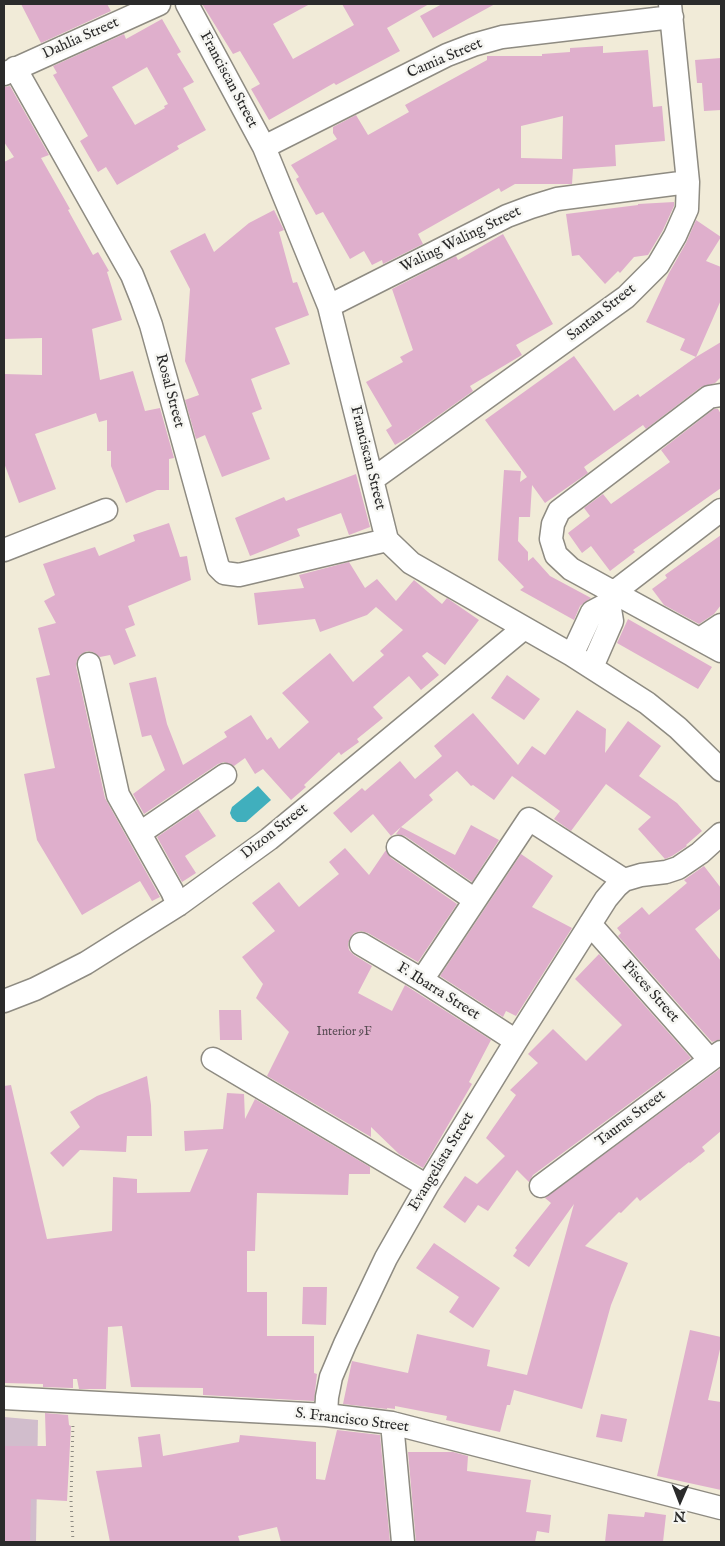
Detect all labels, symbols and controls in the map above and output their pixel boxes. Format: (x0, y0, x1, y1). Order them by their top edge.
street label: Dahlia Street (40, 14, 122, 64)
street label: Franciscan Street (195, 29, 261, 131)
street label: Camia Street (405, 35, 485, 83)
street label: Waling Waling Street (398, 203, 524, 277)
street label: Santan Street (564, 281, 640, 345)
street label: Rosal Street (150, 352, 188, 430)
street label: Franciscan Street (345, 404, 389, 512)
street label: Dizon Street (238, 800, 312, 864)
street label: Pisces Street (618, 957, 682, 1027)
street label: F. Ibarra Street (393, 959, 483, 1025)
house number: Interior 9F (316, 1026, 372, 1040)
street label: Taurus Street (592, 1087, 670, 1151)
street label: Evangelista Street (405, 1109, 479, 1215)
street label: S. Francisco Street (294, 1405, 410, 1437)
north arrow (655, 1476, 705, 1526)
text: N (674, 1507, 686, 1525)

